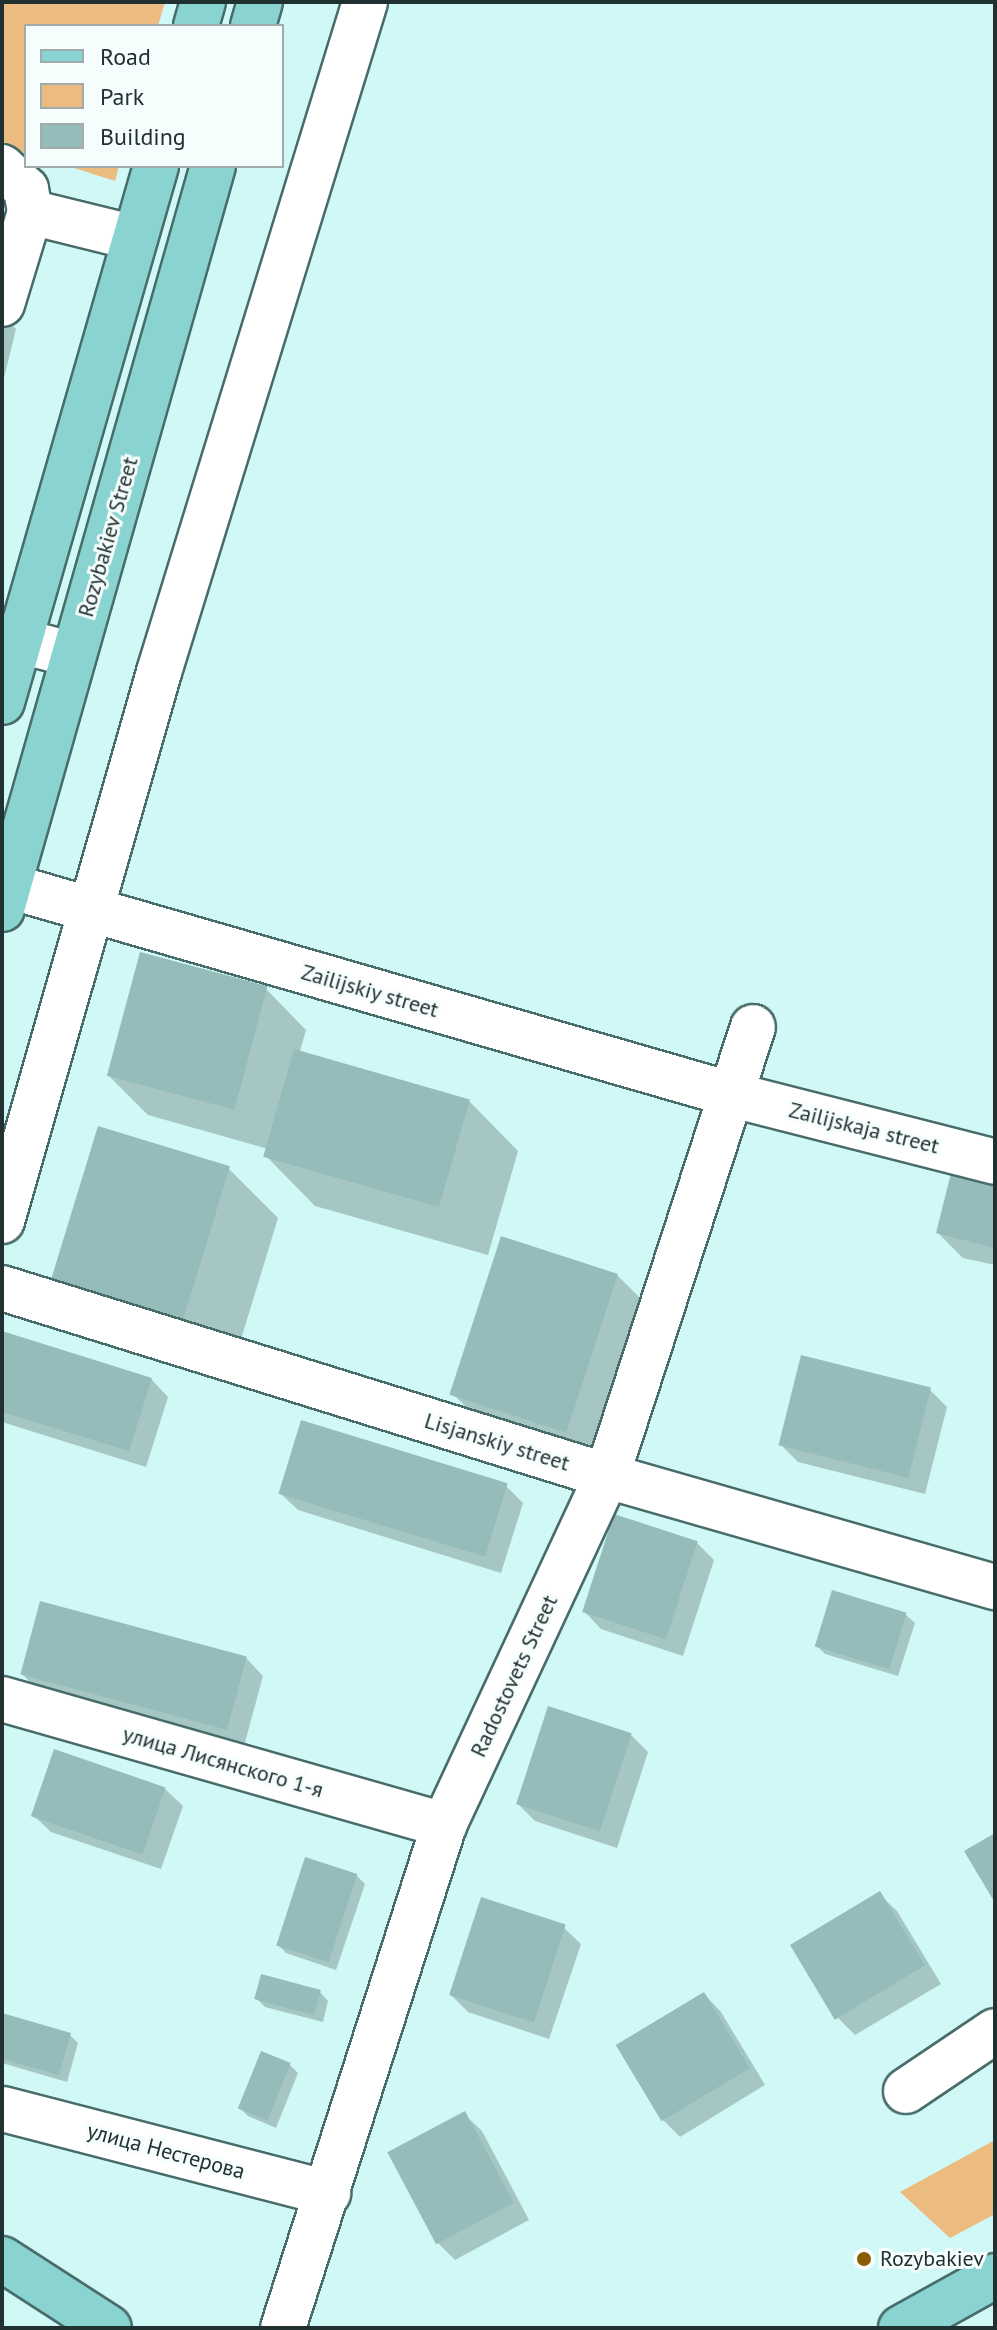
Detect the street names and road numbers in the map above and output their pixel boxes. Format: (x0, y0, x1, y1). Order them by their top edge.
street label: Rozybakiev Street (72, 454, 144, 620)
street label: Zailijskiy street (298, 959, 442, 1023)
street label: Zailijskaja street (786, 1097, 942, 1159)
street label: Lisjanskiy street (421, 1407, 573, 1477)
street label: Radostovets Street (465, 1591, 563, 1761)
street label: улица Лисянского 1-я (120, 1721, 326, 1803)
street label: улица Нестерова (84, 2117, 248, 2185)

